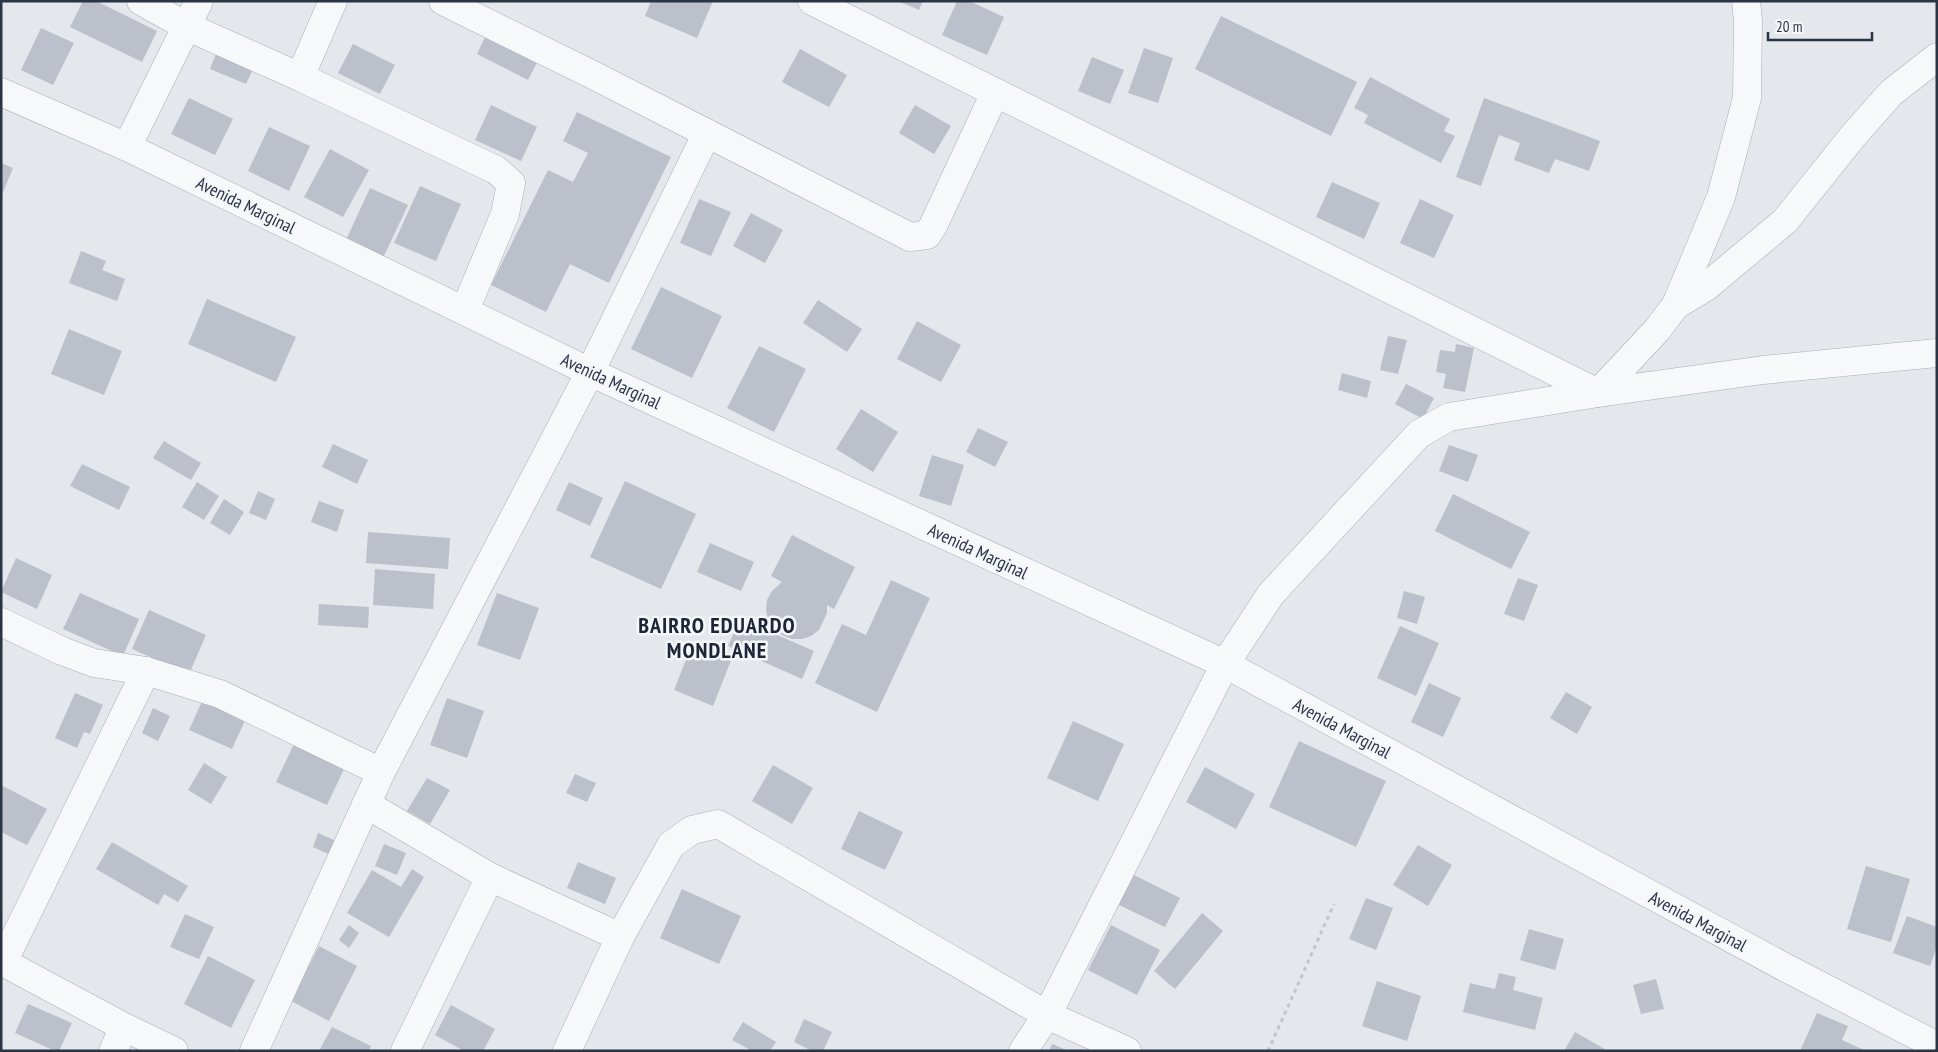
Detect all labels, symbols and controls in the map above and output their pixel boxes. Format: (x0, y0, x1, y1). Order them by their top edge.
scale bar (1768, 10, 1872, 42)
text: 20 m (1776, 17, 1802, 36)
street label: Avenida Marginal (193, 171, 300, 239)
street label: Avenida Marginal (557, 348, 665, 414)
street label: Avenida Marginal (924, 518, 1032, 584)
district label: BAIRRO EDUARDO MONDLANE (638, 611, 796, 664)
street label: Avenida Marginal (1289, 693, 1396, 764)
street label: Avenida Marginal (1645, 886, 1752, 957)

